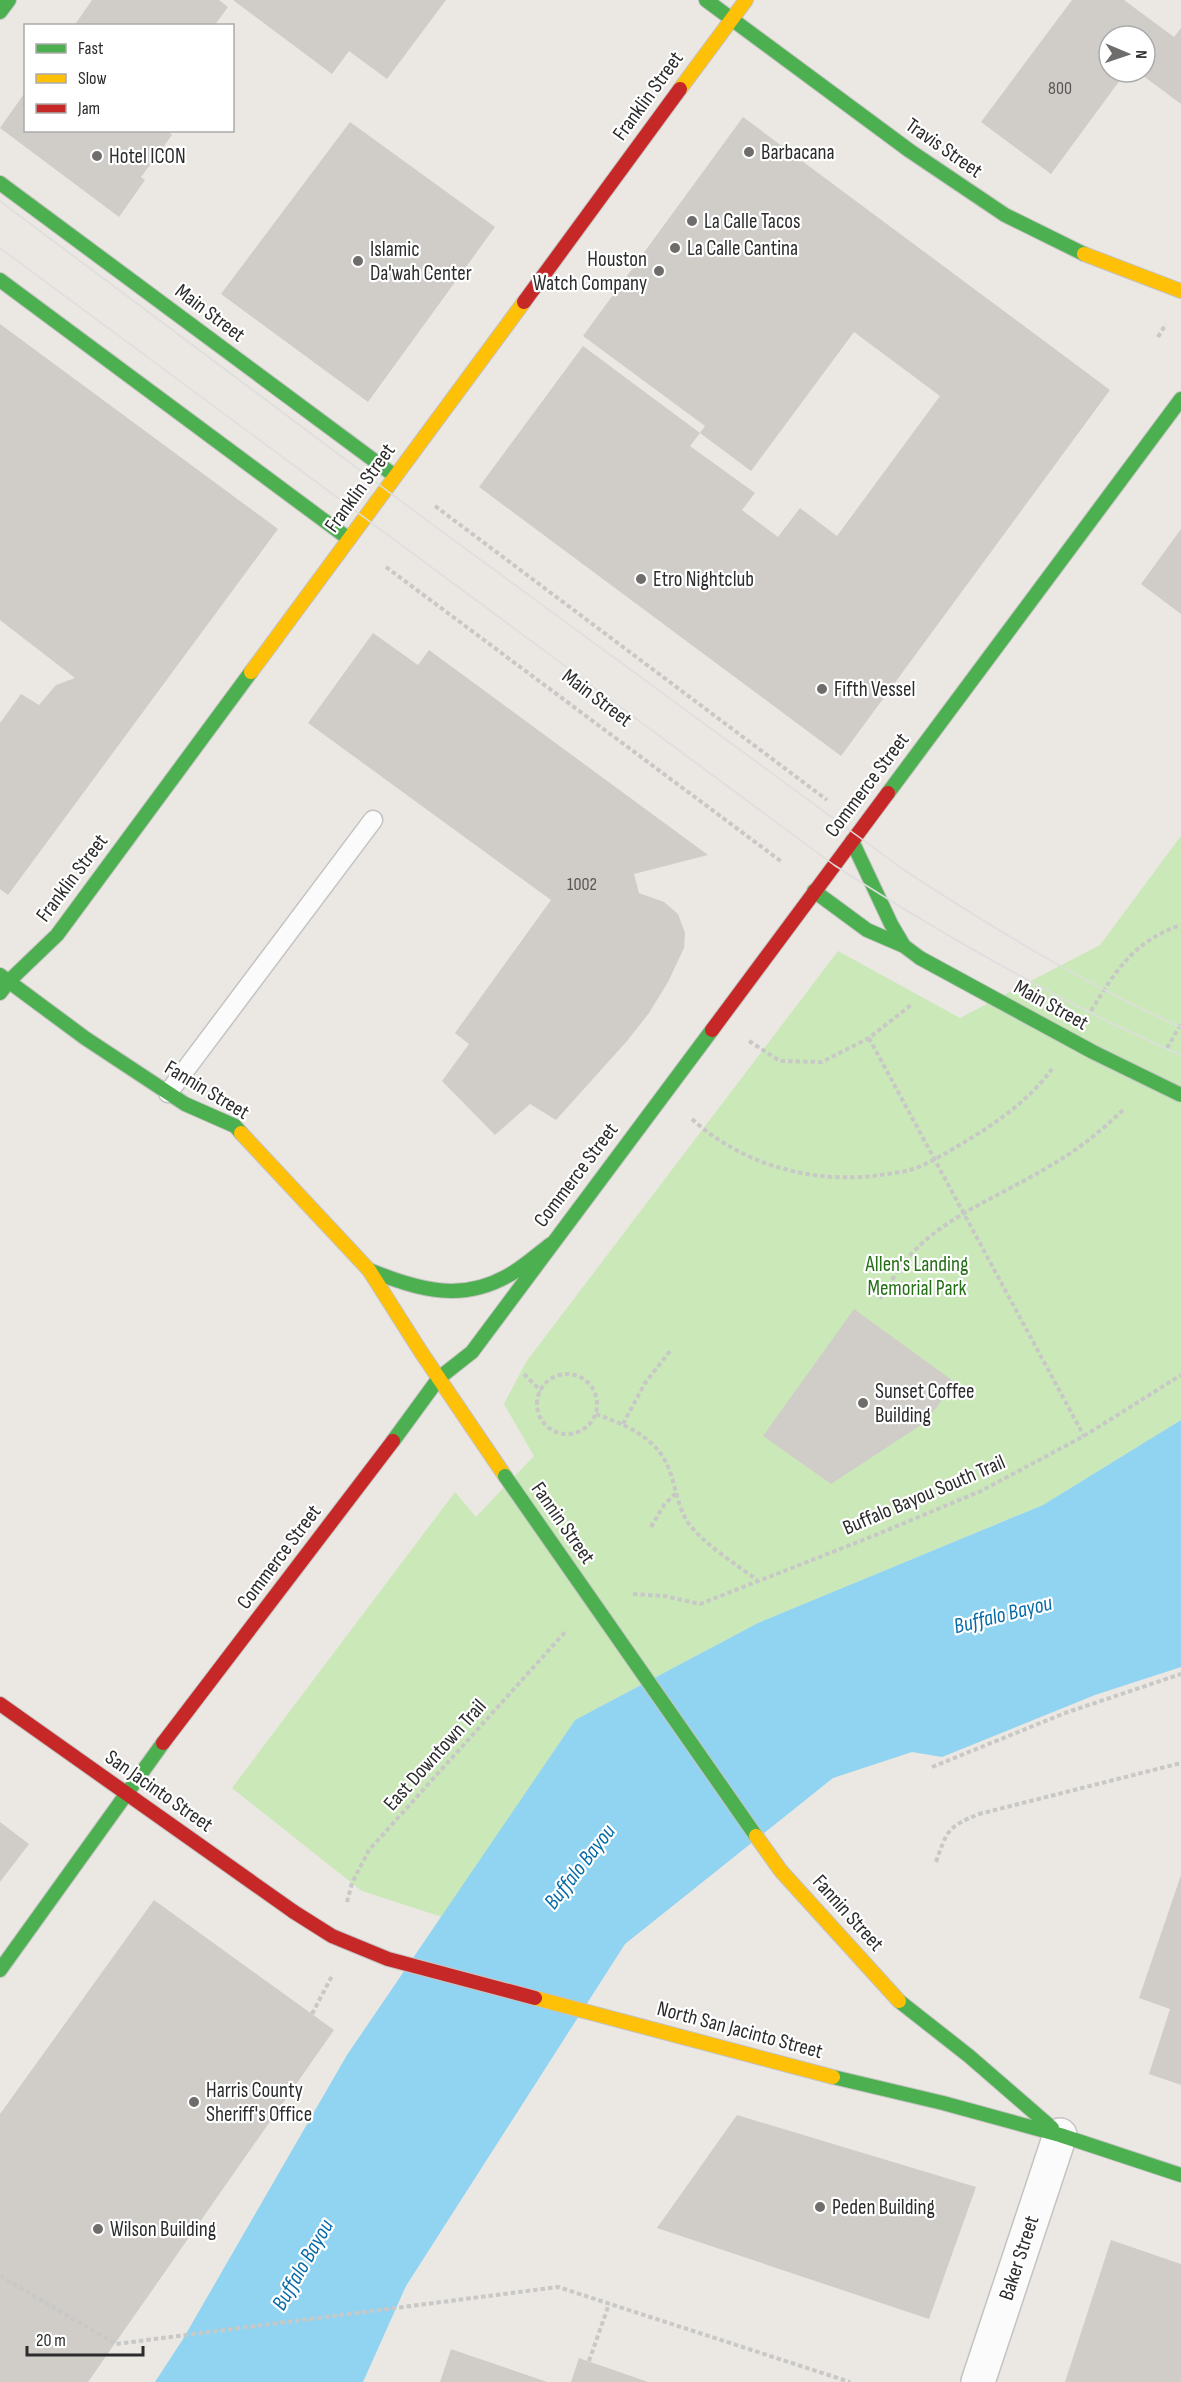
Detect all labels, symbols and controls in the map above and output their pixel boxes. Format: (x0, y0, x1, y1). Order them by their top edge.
legend (24, 24, 234, 132)
north arrow (1097, 24, 1157, 84)
text: Fast (78, 38, 104, 59)
street label: Franklin Street (607, 47, 689, 145)
text: N (1131, 50, 1150, 59)
text: Slow (78, 68, 107, 89)
house number: 800 (1048, 78, 1072, 99)
text: Jam (77, 98, 100, 119)
street label: Travis Street (901, 113, 987, 183)
place label: Barbacana (761, 140, 835, 165)
place label: Hotel ICON (109, 144, 186, 169)
marker: Barbacana (742, 145, 756, 159)
marker: Hotel ICON (90, 149, 104, 163)
place label: La Calle Tacos (704, 209, 801, 234)
marker: La Calle Tacos (685, 214, 699, 228)
place label: La Calle Cantina (687, 236, 798, 261)
place label: Islamic Da'wah Center (370, 237, 472, 286)
marker: La Calle Cantina (668, 241, 682, 255)
place label: Houston Watch Company (533, 247, 647, 296)
marker: Islamic Da'wah Center (351, 254, 365, 268)
marker: Houston Watch Company (652, 264, 666, 278)
street label: Main Street (170, 279, 250, 347)
street label: Franklin Street (319, 439, 401, 537)
place label: Etro Nightclub (653, 567, 754, 592)
marker: Etro Nightclub (634, 572, 648, 586)
street label: Main Street (557, 664, 637, 732)
place label: Fifth Vessel (834, 677, 915, 702)
marker: Fifth Vessel (815, 682, 829, 696)
street label: Commerce Street (820, 728, 914, 842)
street label: Franklin Street (31, 829, 113, 927)
house number: 1002 (567, 874, 597, 895)
street label: Main Street (1009, 974, 1093, 1036)
street label: Fannin Street (160, 1055, 254, 1125)
street label: Commerce Street (529, 1118, 623, 1232)
park label: Allen's Landing Memorial Park (865, 1252, 968, 1301)
place label: Sunset Coffee Building (875, 1379, 975, 1428)
marker: Sunset Coffee Building (856, 1396, 870, 1410)
street label: Buffalo Bayou South Trail (839, 1450, 1009, 1540)
street label: Fannin Street (526, 1477, 600, 1569)
street label: Commerce Street (232, 1500, 326, 1614)
water label: Buffalo Bayou (951, 1590, 1055, 1640)
street label: East Downtown Trail (378, 1694, 492, 1816)
street label: San Jacinto Street (100, 1745, 218, 1837)
water label: Buffalo Bayou (538, 1819, 622, 1915)
street label: Fannin Street (807, 1870, 889, 1956)
street label: North San Jacinto Street (655, 1996, 825, 2064)
place label: Harris County Sheriff's Office (206, 2078, 312, 2127)
marker: Harris County Sheriff's Office (187, 2095, 201, 2109)
place label: Peden Building (832, 2195, 935, 2220)
marker: Peden Building (813, 2200, 827, 2214)
street label: Baker Street (994, 2213, 1044, 2303)
water label: Buffalo Bayou (266, 2215, 340, 2315)
place label: Wilson Building (110, 2217, 216, 2242)
marker: Wilson Building (91, 2222, 105, 2236)
scale bar (27, 2319, 142, 2357)
text: 20 m (36, 2330, 66, 2351)

